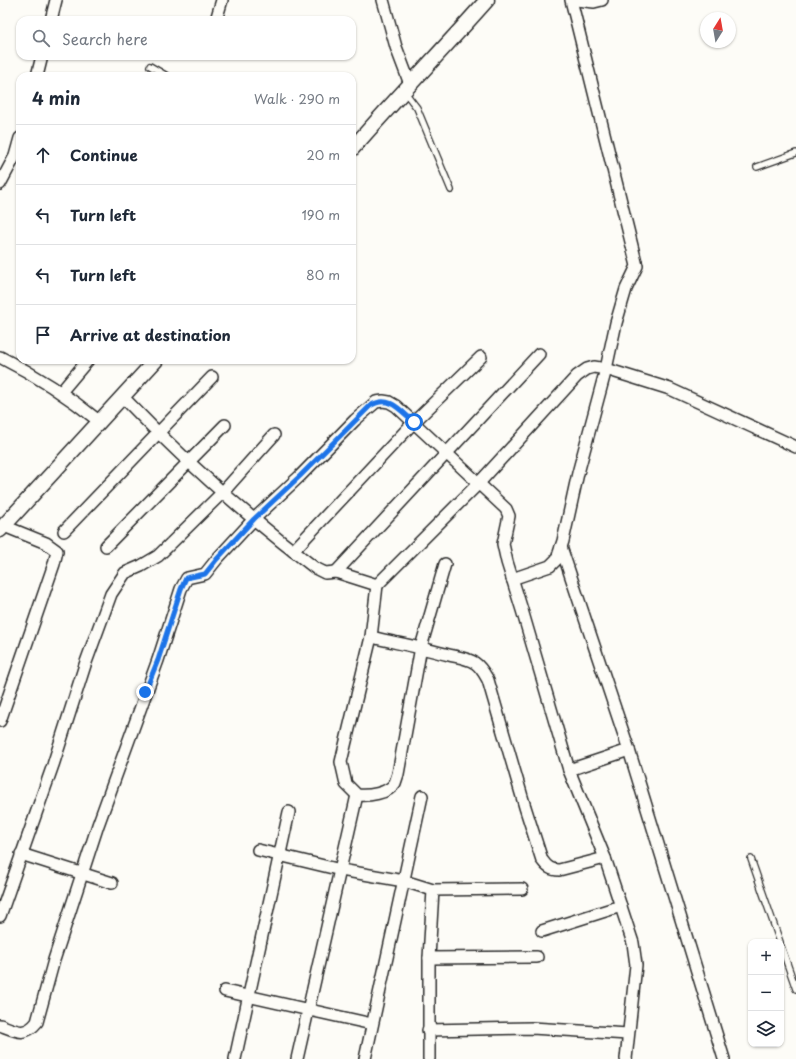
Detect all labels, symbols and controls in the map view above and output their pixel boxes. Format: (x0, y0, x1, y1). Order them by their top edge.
north arrow (700, 12, 736, 48)
search box (16, 16, 356, 60)
icon: search (30, 27, 52, 49)
text: Search here (62, 27, 148, 50)
text: 4 min (32, 85, 80, 111)
text: Walk · 290 m (254, 89, 340, 108)
text: Continue (70, 143, 138, 166)
icon: ahead (32, 144, 54, 166)
text: 20 m (306, 145, 340, 164)
text: Turn left (70, 203, 136, 226)
icon: left (32, 204, 54, 226)
text: 190 m (301, 205, 340, 224)
text: Turn left (70, 263, 136, 286)
icon: left (32, 264, 54, 286)
text: 80 m (306, 265, 340, 284)
text: Arrive at destination (70, 323, 231, 346)
icon: arrive (32, 324, 54, 346)
route start (405, 413, 423, 431)
route end (136, 683, 154, 701)
map controls (748, 939, 784, 1047)
button: + (748, 939, 784, 975)
button: − (748, 975, 784, 1011)
button: layers (748, 1011, 784, 1047)

